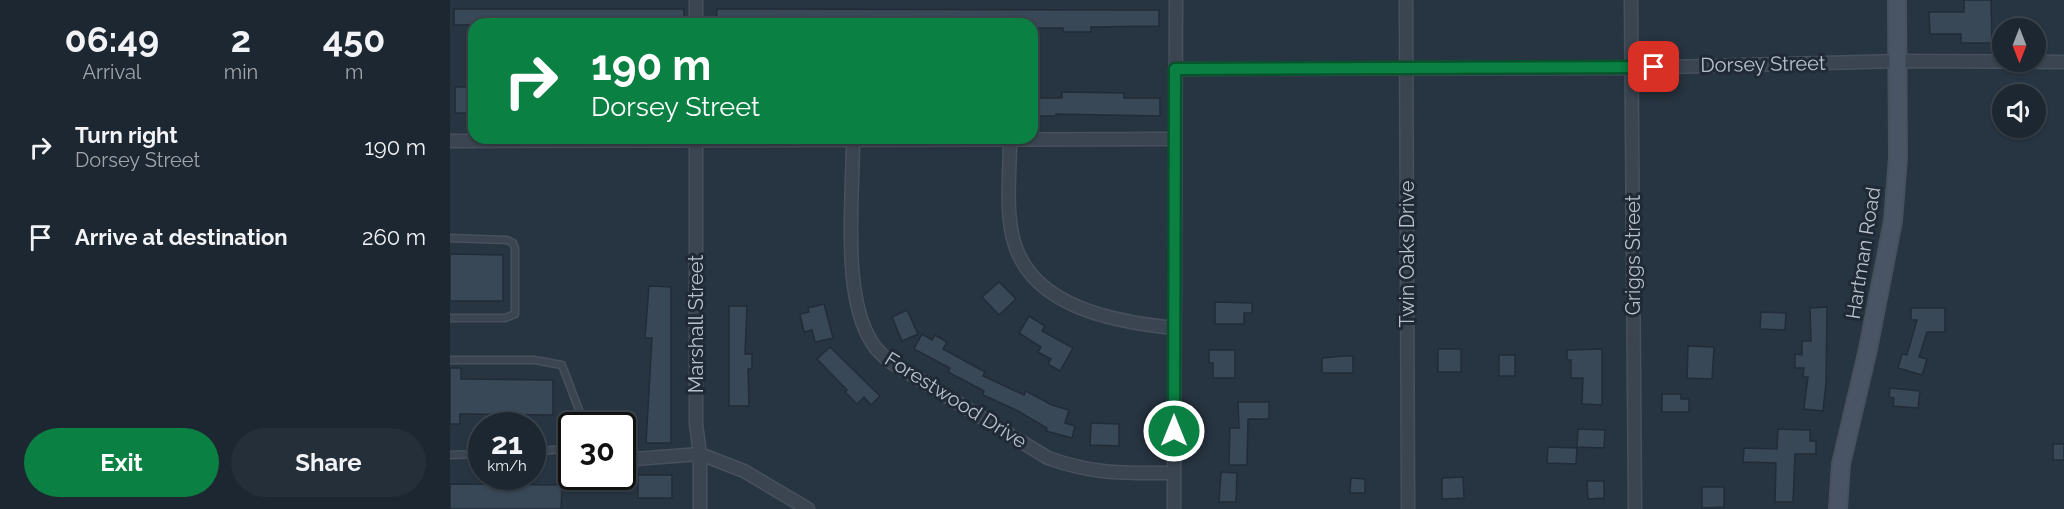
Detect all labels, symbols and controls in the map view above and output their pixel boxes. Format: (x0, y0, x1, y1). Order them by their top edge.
text: 06:49 (65, 18, 159, 60)
text: 2 (231, 18, 251, 60)
text: 450 (323, 18, 385, 60)
north arrow (1992, 18, 2046, 72)
map controls (1992, 18, 2046, 138)
text: 190 m (591, 41, 711, 90)
pin (1628, 41, 1679, 92)
icon: right (492, 42, 570, 120)
icon: arrive (1637, 50, 1670, 83)
street label: Dorsey Street (1700, 51, 1826, 77)
text: Arrival (83, 60, 141, 84)
text: min (224, 60, 258, 84)
text: m (345, 60, 363, 84)
button: sound (1992, 84, 2046, 138)
text: Dorsey Street (591, 91, 760, 122)
text: Turn right (75, 122, 178, 148)
icon: right (24, 131, 57, 164)
text: 190 m (364, 134, 426, 160)
text: Dorsey Street (75, 148, 200, 172)
street label: Twin Oaks Drive (1395, 180, 1419, 327)
street label: Hartman Road (1841, 185, 1885, 321)
street label: Griggs Street (1621, 194, 1645, 315)
icon: arrive (24, 221, 57, 254)
text: Arrive at destination (75, 224, 288, 250)
text: 260 m (362, 224, 426, 250)
street label: Marshall Street (684, 255, 708, 393)
street label: Forestwood Drive (881, 347, 1032, 453)
position arrow (1142, 399, 1206, 463)
speed limit sign: 30 (558, 412, 636, 490)
text: 21 (491, 426, 523, 461)
button: Exit (24, 428, 219, 497)
button: Share (231, 428, 426, 497)
text: km/h (487, 457, 527, 475)

